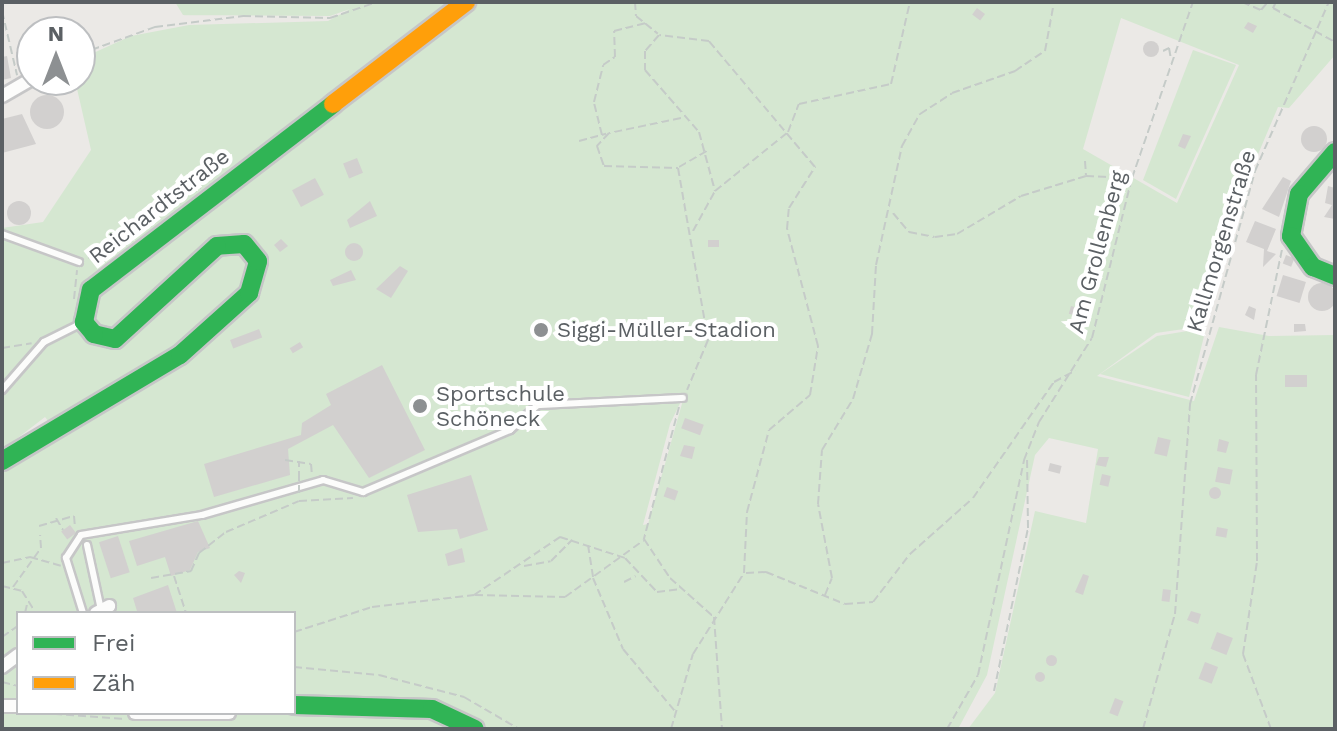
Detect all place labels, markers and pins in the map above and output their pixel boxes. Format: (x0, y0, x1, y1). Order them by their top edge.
place label: Siggi-Müller-Stadion (557, 317, 776, 343)
marker: Siggi-Müller-Stadion (532, 321, 550, 339)
place label: Sportschule Schöneck (436, 380, 565, 432)
marker: Sportschule Schöneck (411, 397, 429, 415)

